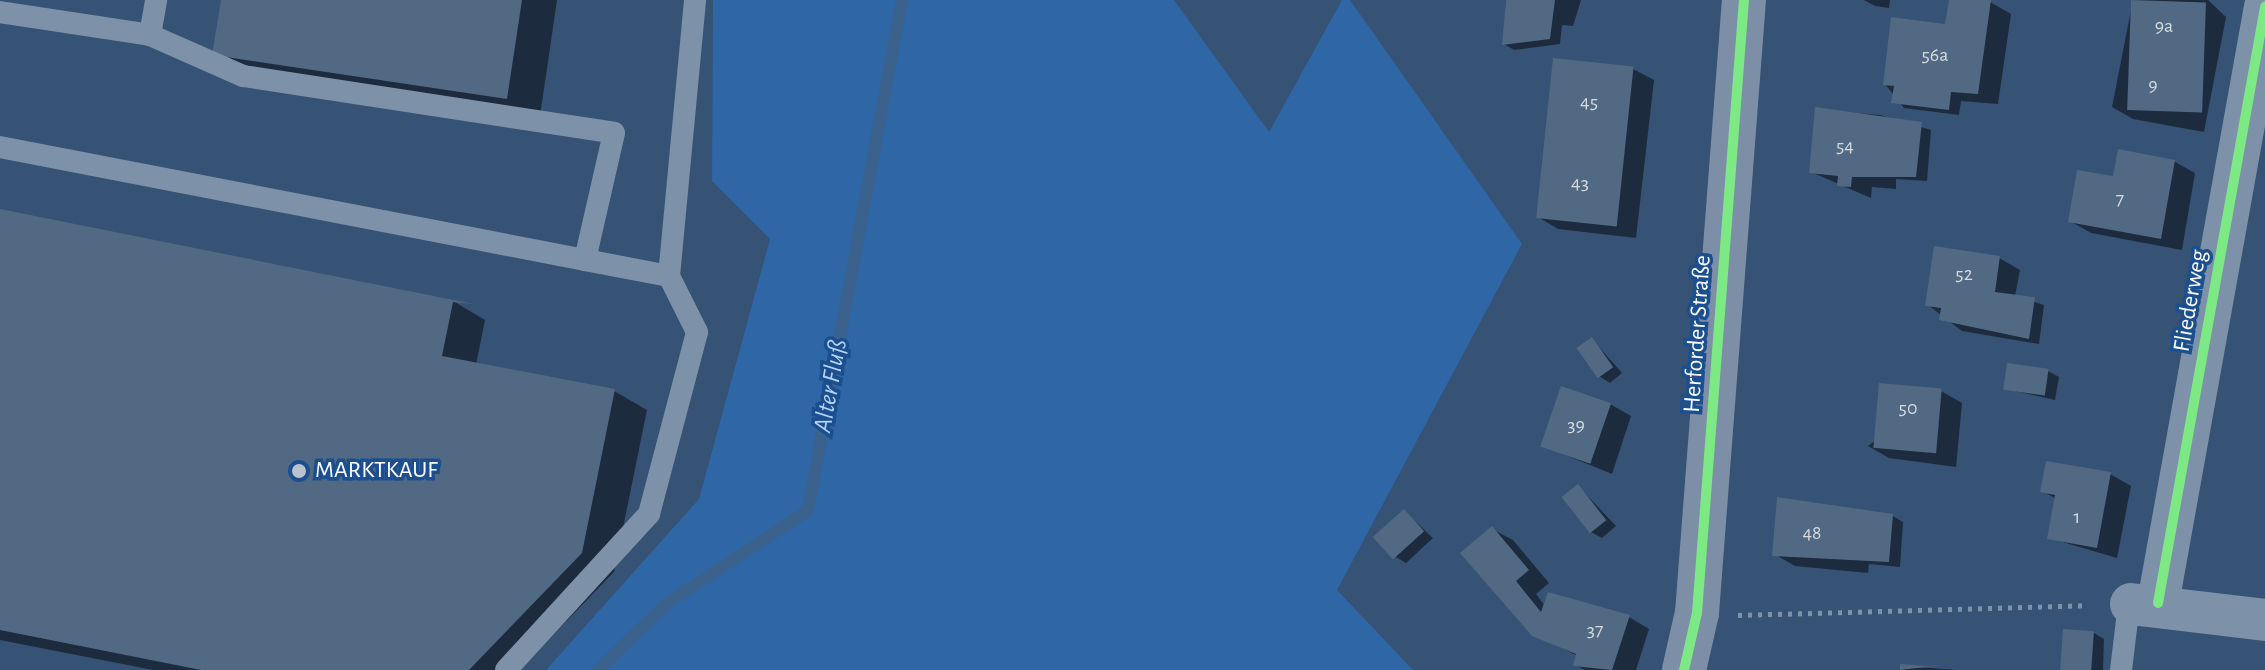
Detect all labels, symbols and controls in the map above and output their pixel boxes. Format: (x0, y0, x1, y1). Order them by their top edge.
house number: 9a (2155, 14, 2173, 38)
house number: 56a (1922, 43, 1948, 67)
house number: 9 (2148, 73, 2158, 97)
house number: 45 (1580, 90, 1598, 114)
house number: 54 (1836, 134, 1854, 158)
house number: 43 (1571, 171, 1589, 195)
house number: 7 (2116, 187, 2124, 211)
street label: Fliederweg (2168, 248, 2214, 354)
street label: Herforder Straße (1678, 254, 1718, 414)
house number: 52 (1955, 262, 1973, 286)
water label: Alter Fluß (807, 337, 855, 435)
house number: 50 (1899, 396, 1917, 420)
house number: 39 (1567, 413, 1585, 437)
place label: MARKTKAUF (315, 457, 438, 485)
marker: MARKTKAUF (290, 462, 308, 480)
house number: 1 (2074, 505, 2080, 529)
house number: 48 (1802, 521, 1822, 545)
house number: 37 (1587, 618, 1603, 642)

